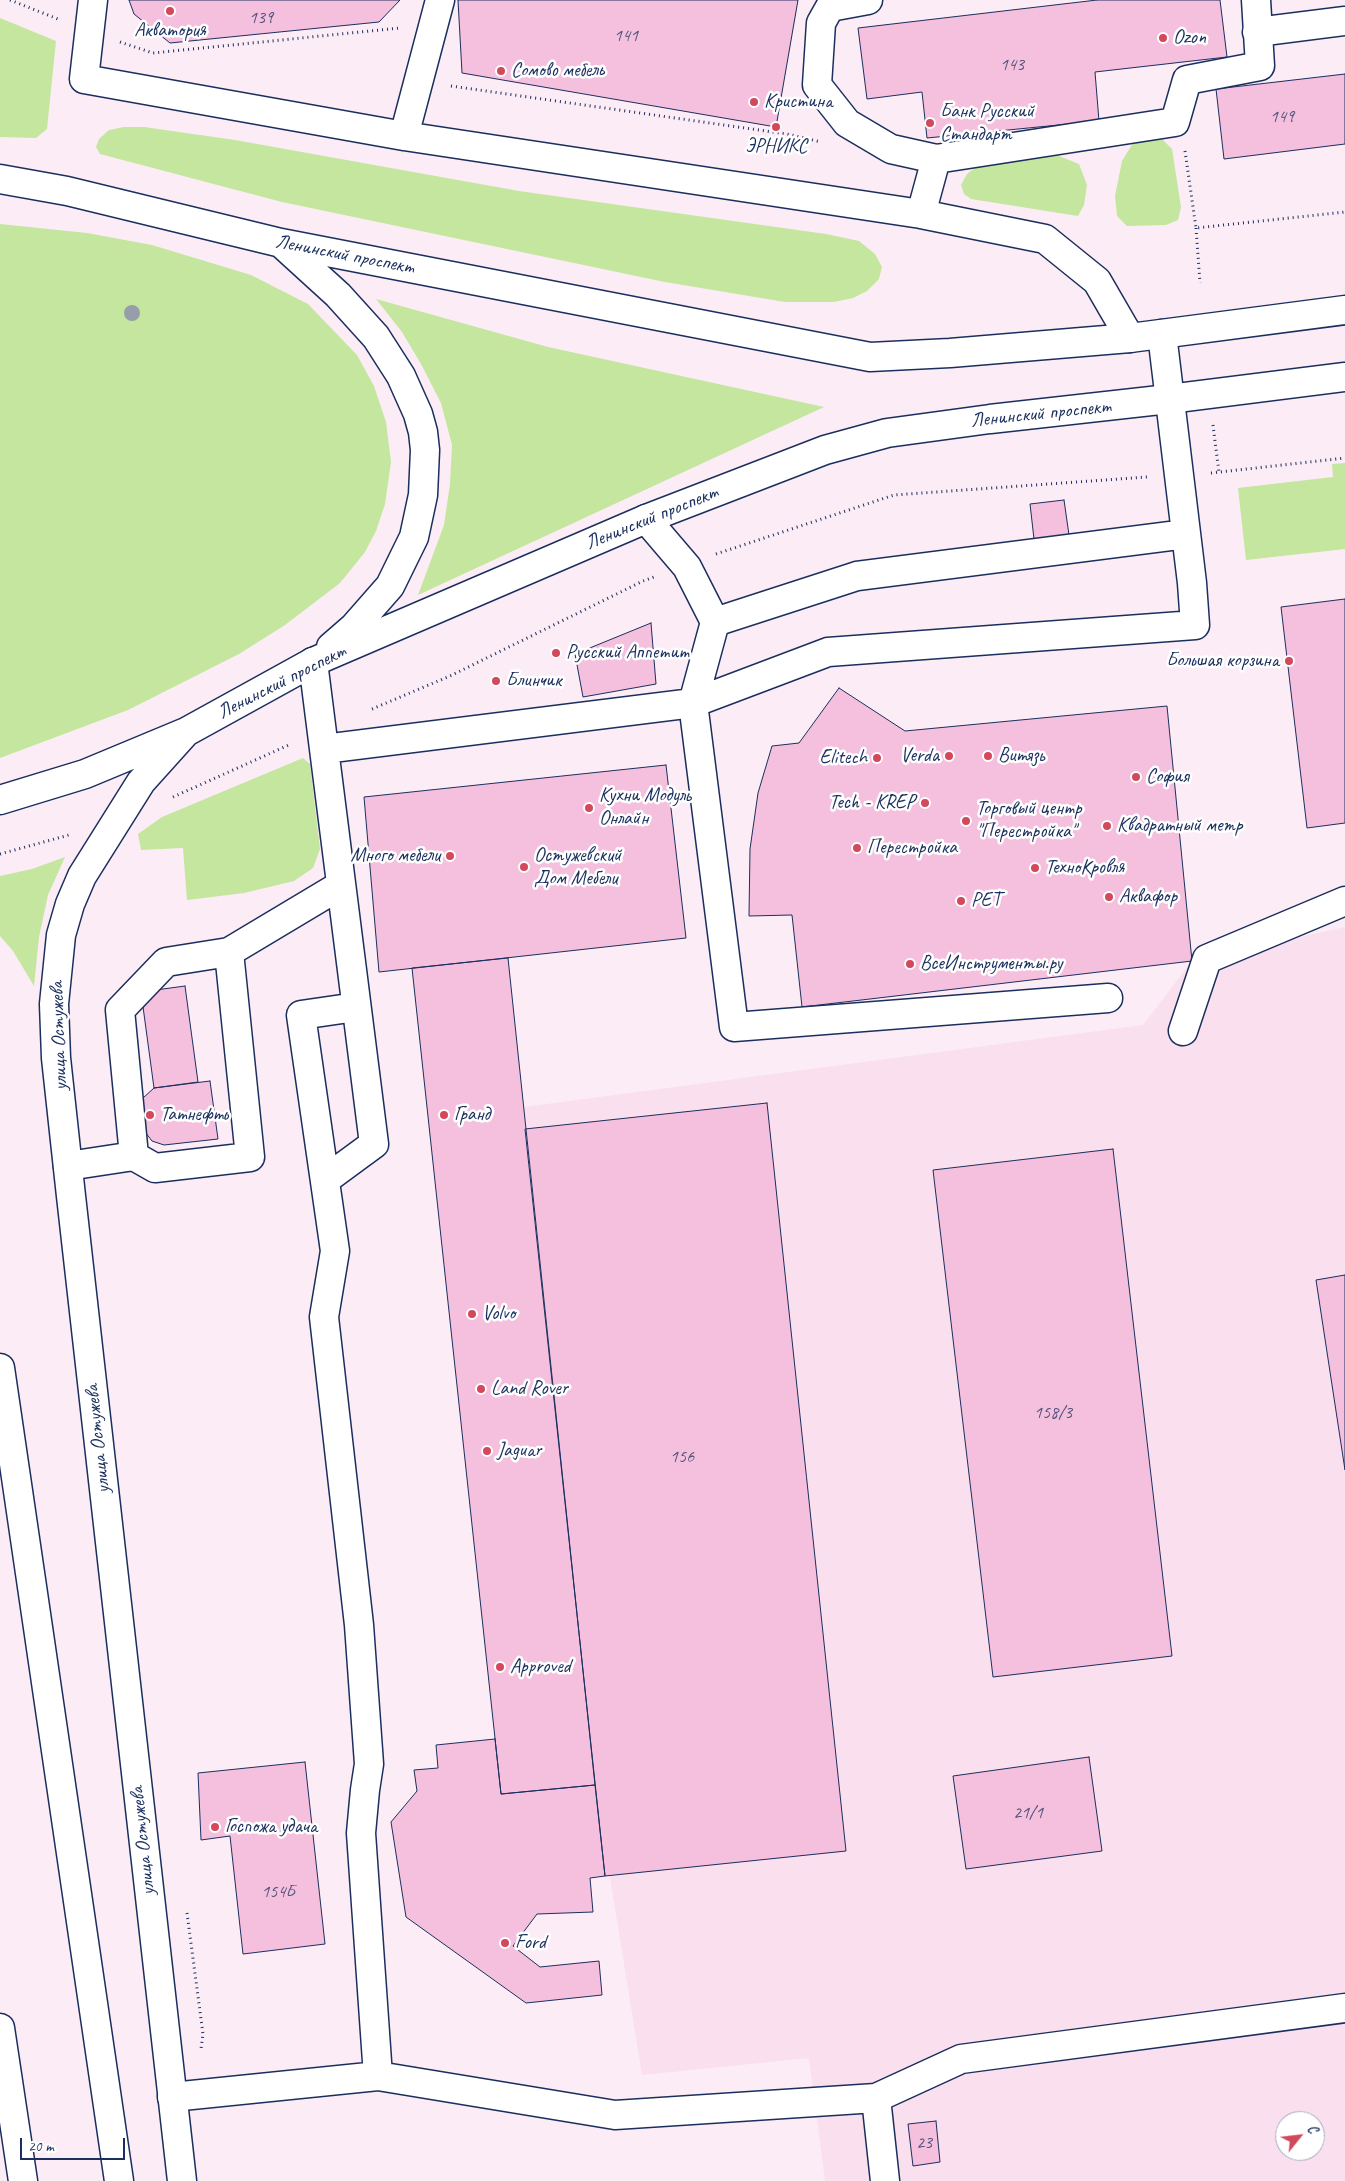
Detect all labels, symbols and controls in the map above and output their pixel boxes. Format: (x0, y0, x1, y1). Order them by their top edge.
marker: Акватория (164, 5, 176, 17)
house number: 139 (249, 7, 273, 29)
place label: Акватория (134, 19, 206, 43)
house number: 141 (614, 25, 638, 47)
place label: Ozon (1173, 26, 1206, 50)
marker: Ozon (1157, 32, 1169, 44)
house number: 143 (1000, 54, 1024, 76)
place label: Сомово мебель (511, 59, 604, 83)
marker: Сомово мебель (495, 65, 507, 77)
place label: Кристина (764, 90, 832, 114)
marker: Кристина (748, 96, 760, 108)
place label: Банк Русский Стандарт (940, 100, 1034, 147)
house number: 149 (1270, 106, 1294, 128)
marker: Банк Русский Стандарт (924, 117, 936, 129)
marker: ЭРНИКС (770, 121, 782, 133)
place label: ЭРНИКС (745, 135, 807, 159)
street label: Ленинский проспект (273, 230, 417, 280)
street label: Ленинский проспект (970, 395, 1112, 433)
street label: Ленинский проспект (582, 480, 722, 556)
street label: Ленинский проспект (214, 639, 350, 725)
place label: Русский Аппетит (566, 641, 688, 665)
marker: Русский Аппетит (550, 647, 562, 659)
place label: Большая корзина (1166, 649, 1279, 673)
marker: Большая корзина (1283, 655, 1295, 667)
place label: Блинчик (506, 669, 561, 693)
marker: Блинчик (490, 675, 502, 687)
place label: Verda (900, 744, 939, 768)
place label: Витязь (998, 744, 1044, 768)
place label: Elitech (819, 746, 867, 770)
marker: Verda (943, 750, 955, 762)
marker: Витязь (982, 750, 994, 762)
marker: Elitech (871, 752, 883, 764)
place label: София (1146, 765, 1189, 789)
marker: София (1130, 771, 1142, 783)
place label: Кухни Модуль Онлайн (599, 784, 691, 831)
place label: Tech - KREP (829, 791, 915, 815)
marker: Tech - KREP (919, 797, 931, 809)
place label: Торговый центр "Перестройка" (976, 797, 1082, 844)
marker: Кухни Модуль Онлайн (583, 802, 595, 814)
place label: Квадратный метр (1117, 814, 1242, 838)
marker: Торговый центр "Перестройка" (960, 815, 972, 827)
marker: Квадратный метр (1101, 820, 1113, 832)
place label: Перестройка (867, 836, 957, 860)
marker: Перестройка (851, 842, 863, 854)
place label: Много мебели (350, 844, 440, 868)
place label: Остужевский Дом Мебели (534, 844, 621, 891)
marker: Много мебели (444, 850, 456, 862)
place label: ТехноКровля (1045, 856, 1124, 880)
marker: Остужевский Дом Мебели (518, 861, 530, 873)
marker: ТехноКровля (1029, 862, 1041, 874)
place label: Аквафор (1119, 885, 1177, 909)
place label: РЕТ (971, 889, 1001, 913)
marker: Аквафор (1103, 891, 1115, 903)
marker: РЕТ (955, 895, 967, 907)
place label: ВсеИнструменты.ру (920, 952, 1062, 976)
marker: ВсеИнструменты.ру (904, 958, 916, 970)
street label: улица Остужева (45, 981, 73, 1091)
place label: Татнефть (160, 1103, 228, 1127)
place label: Гранд (454, 1103, 490, 1127)
marker: Татнефть (144, 1109, 156, 1121)
marker: Гранд (438, 1109, 450, 1121)
place label: Volvo (482, 1302, 515, 1326)
marker: Volvo (466, 1308, 478, 1320)
place label: Land Rover (491, 1377, 568, 1401)
street label: улица Остужева (80, 1383, 116, 1495)
marker: Land Rover (475, 1383, 487, 1395)
house number: 158/3 (1034, 1402, 1072, 1424)
place label: Jaguar (497, 1439, 542, 1463)
marker: Jaguar (481, 1445, 493, 1457)
house number: 156 (670, 1446, 694, 1468)
place label: Approved (510, 1655, 570, 1679)
marker: Approved (494, 1661, 506, 1673)
street label: улица Остужева (125, 1785, 161, 1897)
house number: 21/1 (1013, 1802, 1043, 1824)
place label: Госпожа удача (225, 1815, 317, 1839)
marker: Госпожа удача (209, 1821, 221, 1833)
house number: 154Б (261, 1881, 295, 1903)
place label: Ford (515, 1931, 546, 1955)
marker: Ford (499, 1937, 511, 1949)
north arrow (1275, 2111, 1325, 2161)
text: С (1304, 2122, 1322, 2136)
scale bar (22, 2128, 128, 2160)
house number: 23 (916, 2132, 932, 2154)
text: 20 m (28, 2137, 54, 2156)

